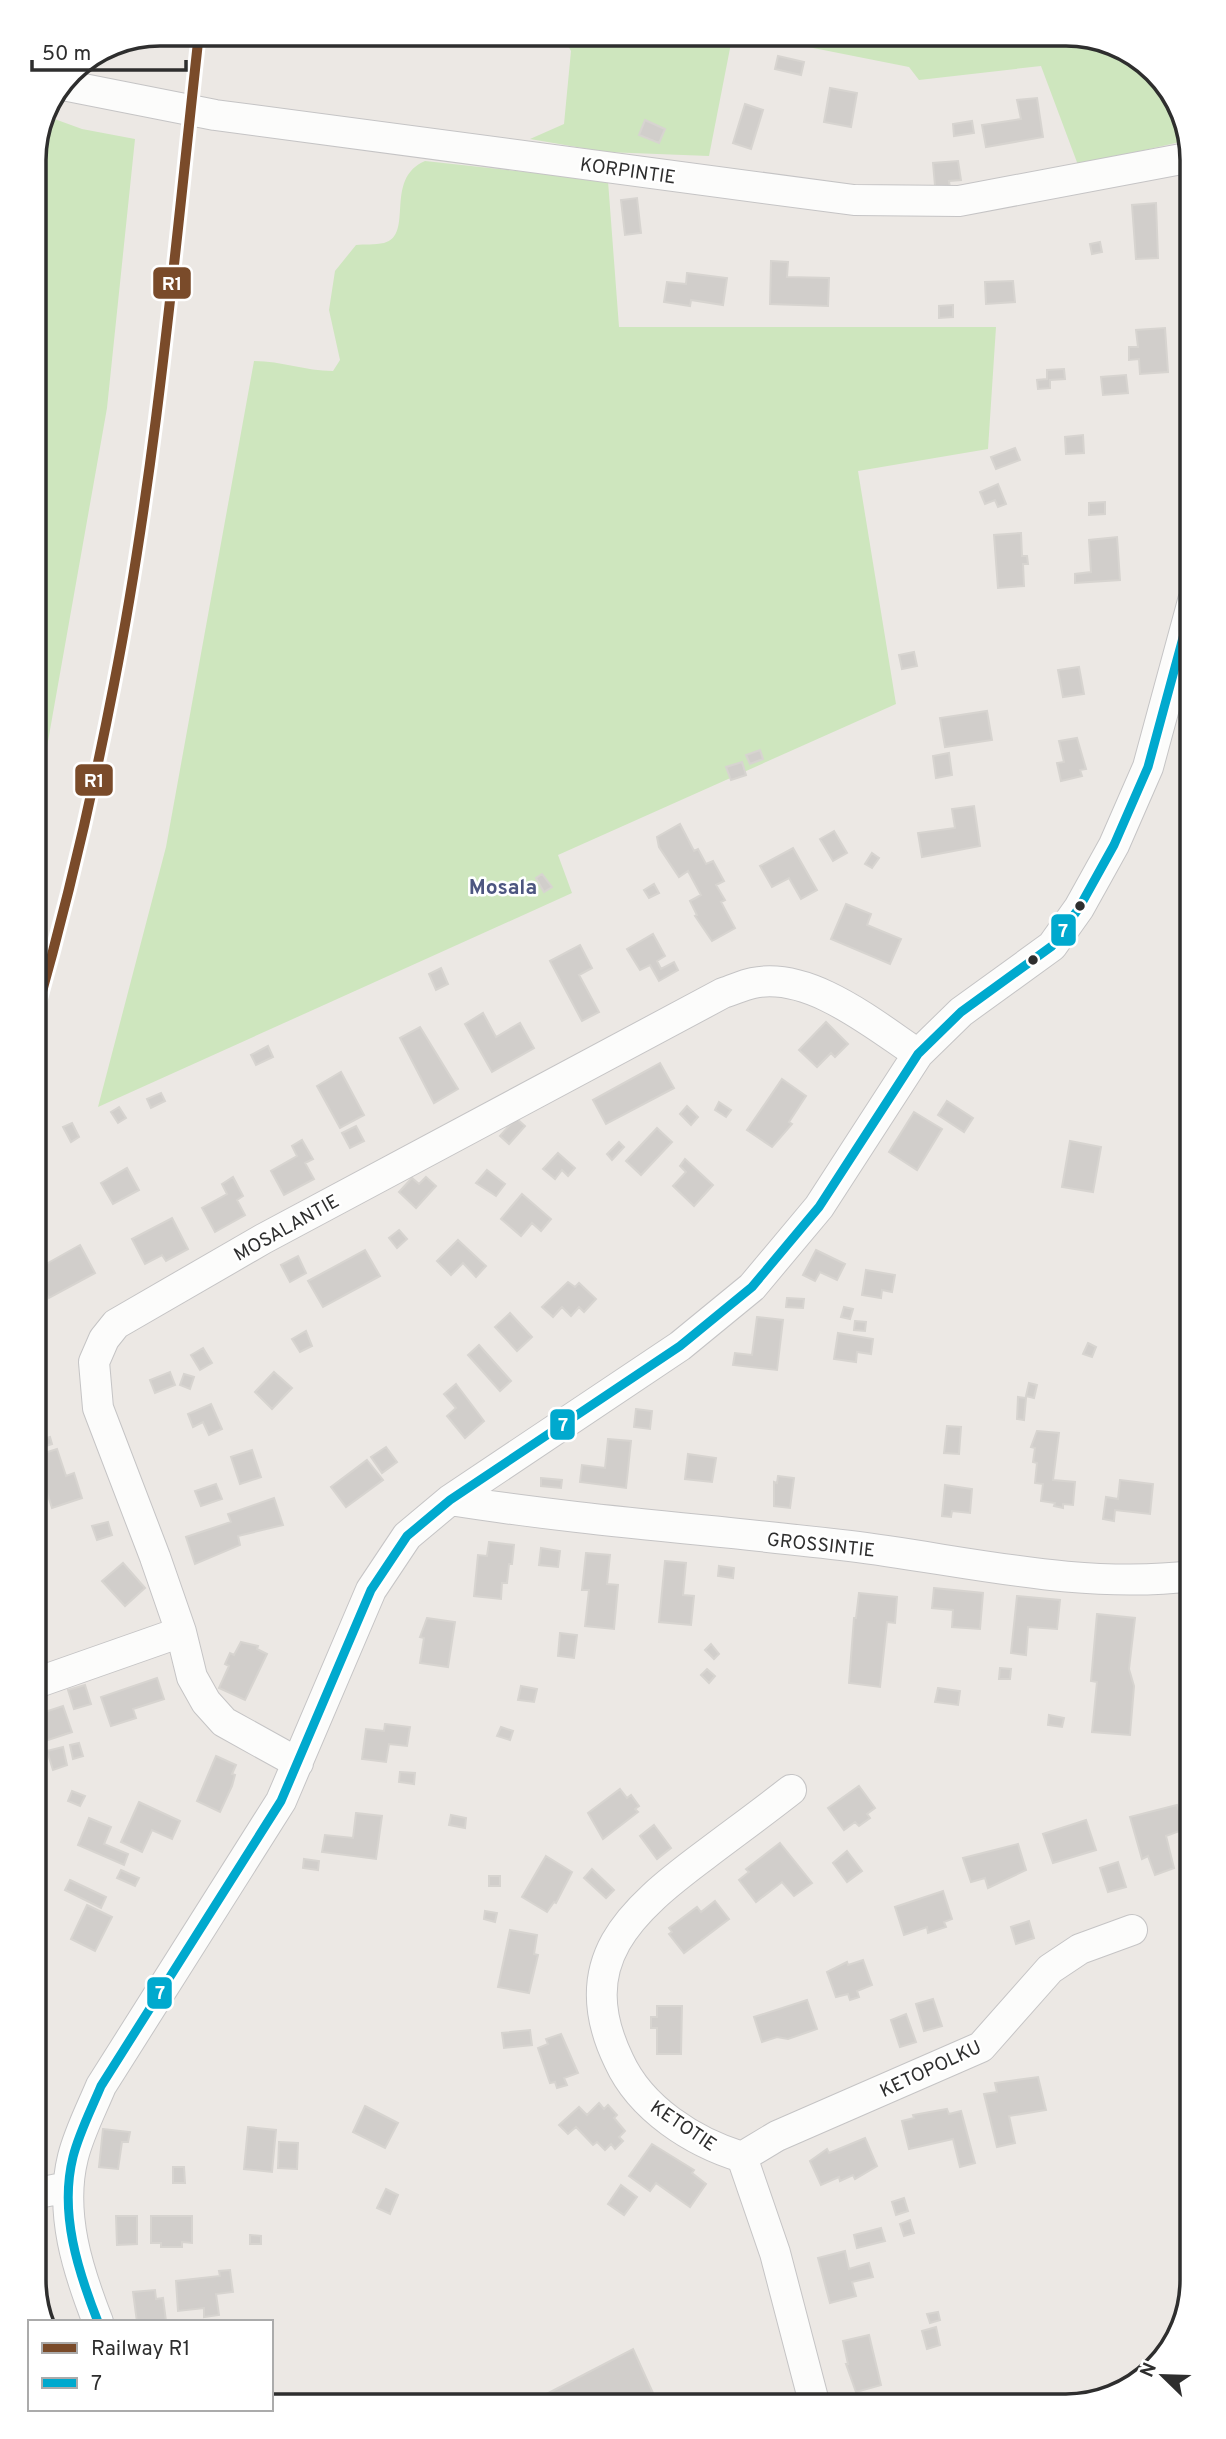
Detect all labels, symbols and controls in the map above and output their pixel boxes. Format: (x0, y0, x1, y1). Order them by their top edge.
scale bar (32, 28, 186, 72)
text: 50 m (42, 41, 91, 68)
street label: KORPINTIE (578, 153, 677, 191)
line badge: R1 (152, 266, 192, 300)
text: R1 (162, 273, 182, 297)
line badge: R1 (74, 763, 114, 797)
text: R1 (84, 770, 104, 794)
district label: Mosala (469, 875, 537, 902)
unlabelled marker (1073, 899, 1087, 913)
line badge: 7 (1050, 913, 1077, 947)
text: 7 (1058, 920, 1068, 944)
unlabelled marker (1026, 953, 1040, 967)
street label: MOSALANTIE (230, 1190, 344, 1268)
line badge: 7 (549, 1408, 576, 1441)
text: 7 (558, 1414, 568, 1438)
street label: GROSSINTIE (765, 1528, 876, 1564)
line badge: 7 (146, 1976, 173, 2010)
text: 7 (155, 1982, 165, 2006)
street label: KETOPOLKU (876, 2036, 986, 2104)
street label: KETOTIE (645, 2096, 721, 2158)
legend (28, 2320, 273, 2411)
text: Railway R1 (91, 2336, 190, 2363)
north arrow (1128, 2341, 1198, 2411)
text: N (1135, 2359, 1163, 2381)
text: 7 (91, 2371, 102, 2398)

